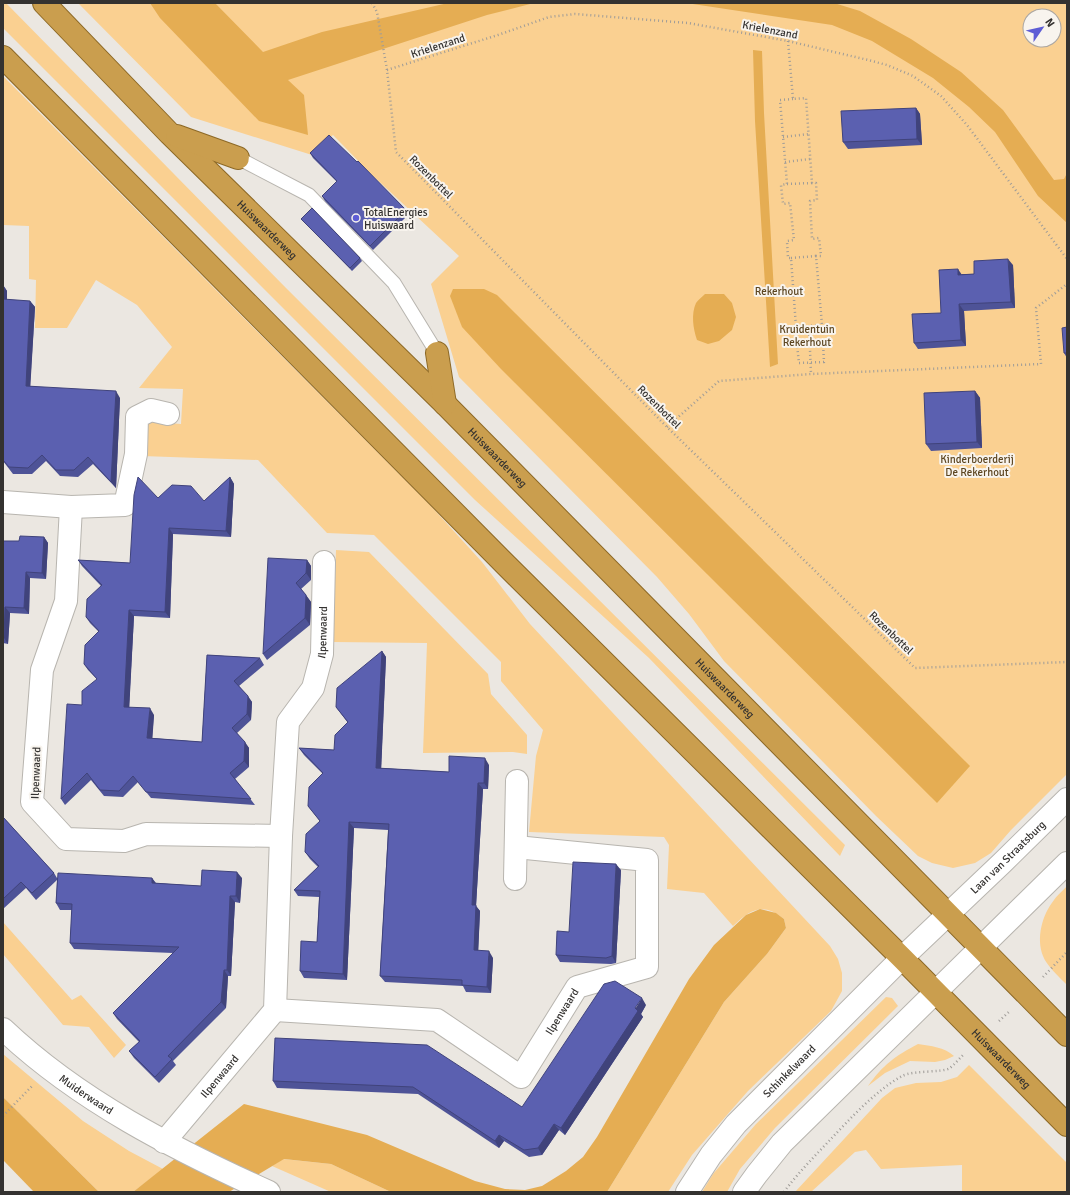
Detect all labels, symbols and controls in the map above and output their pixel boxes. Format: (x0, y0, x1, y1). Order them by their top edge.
north arrow (1022, 8, 1062, 48)
text: N (1042, 16, 1057, 29)
street label: Krielenzand (741, 18, 799, 42)
street label: Krielenzand (409, 31, 467, 61)
street label: Rozenbottel (407, 153, 455, 201)
street label: Huiswaarderweg (234, 197, 300, 262)
place label: TotalEnergies Huiswaard (364, 206, 428, 232)
marker: TotalEnergies Huiswaard (351, 213, 361, 223)
park label: Rekerhout (755, 285, 803, 298)
park label: Kruidentuin Rekerhout (779, 323, 835, 349)
street label: Rozenbottel (635, 383, 683, 431)
street label: Huiswaarderweg (465, 425, 530, 490)
park label: Kinderboerderij De Rekerhout (940, 453, 1014, 479)
street label: Ilpenwaard (315, 606, 330, 660)
street label: Rozenbottel (866, 609, 916, 657)
street label: Huiswaarderweg (693, 655, 757, 721)
street label: Ilpenwaard (29, 746, 43, 799)
street label: Laan van Straatsburg (968, 817, 1048, 896)
street label: Ilpenwaard (542, 986, 581, 1037)
street label: Huiswaarderweg (969, 1026, 1034, 1091)
street label: Schinkelwaard (760, 1042, 818, 1100)
street label: Ilpenwaard (197, 1052, 241, 1100)
street label: Muiderwaard (57, 1072, 116, 1117)

